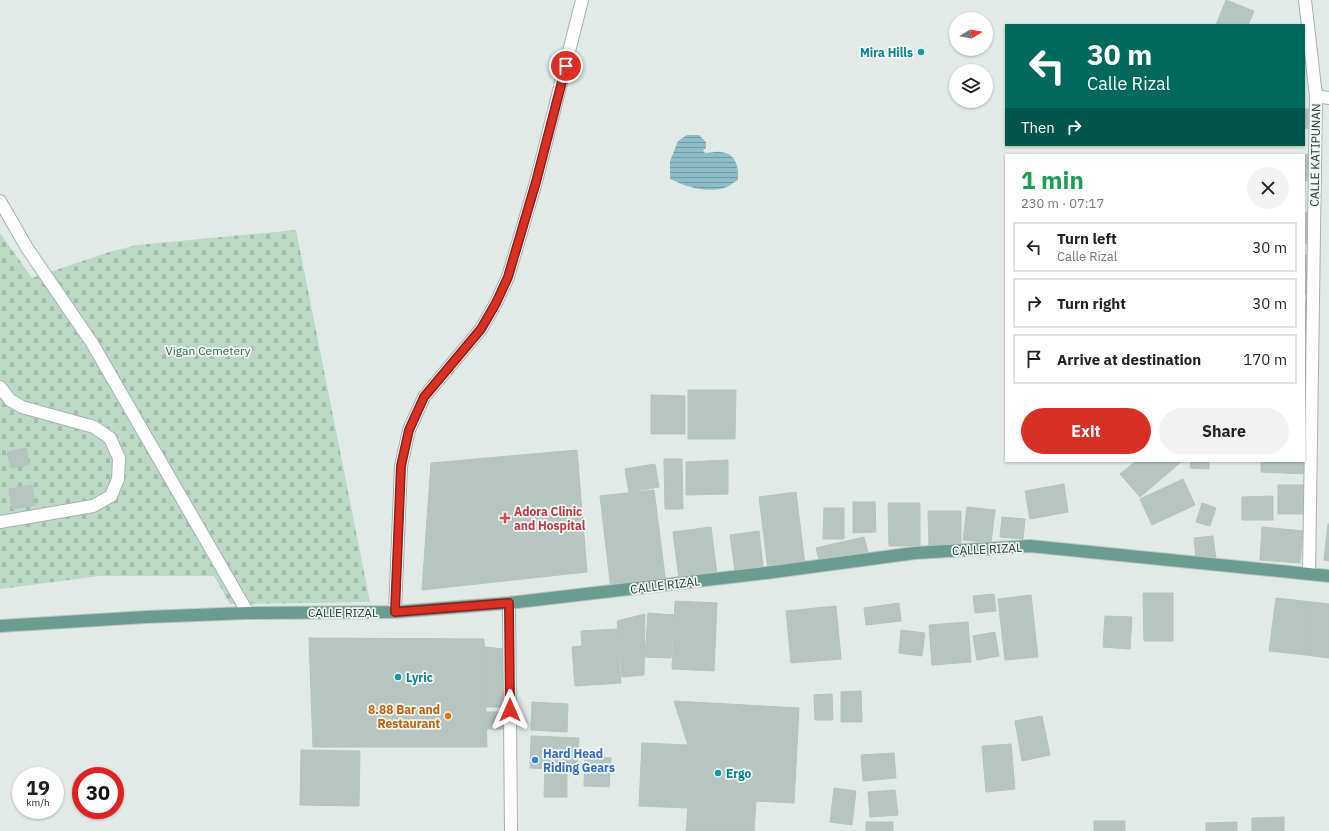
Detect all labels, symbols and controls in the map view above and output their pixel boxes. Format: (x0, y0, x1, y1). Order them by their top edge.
north arrow (949, 12, 993, 56)
map controls (949, 12, 993, 108)
text: 30 m (1087, 36, 1152, 73)
icon: left (1021, 40, 1073, 92)
place label: Mira Hills (860, 45, 913, 60)
marker: Mira Hills (916, 47, 926, 57)
pin (549, 49, 583, 83)
icon: arrive (555, 55, 577, 77)
button: layers (949, 64, 993, 108)
text: Calle Rizal (1087, 72, 1171, 95)
street label: CALLE KATIPUNAN (1307, 103, 1323, 207)
icon: right (1063, 116, 1085, 138)
text: Then (1021, 118, 1055, 137)
text: 1 min (1021, 164, 1084, 196)
button: close (1247, 167, 1289, 209)
text: 230 m · 07:17 (1021, 195, 1104, 212)
text: Turn left (1057, 229, 1117, 248)
icon: left (1023, 236, 1045, 258)
text: 30 m (1252, 238, 1287, 257)
text: Calle Rizal (1057, 248, 1117, 265)
icon: right (1023, 292, 1045, 314)
text: Turn right (1057, 294, 1126, 313)
text: 30 m (1252, 294, 1287, 313)
park label: Vigan Cemetery (165, 343, 251, 358)
icon: arrive (1023, 348, 1045, 370)
text: Arrive at destination (1057, 350, 1201, 369)
text: 170 m (1243, 350, 1287, 369)
button: Exit (1021, 408, 1151, 454)
button: Share (1159, 408, 1289, 454)
place label: Adora Clinic and Hospital (514, 504, 586, 533)
marker: Adora Clinic and Hospital (499, 512, 511, 524)
street label: CALLE RIZAL (952, 540, 1022, 558)
street label: CALLE RIZAL (629, 573, 701, 597)
street label: CALLE RIZAL (308, 605, 378, 620)
place label: Lyric (406, 670, 433, 685)
marker: Lyric (393, 672, 403, 682)
position arrow (489, 689, 531, 731)
place label: 8.88 Bar and Restaurant (368, 702, 440, 731)
marker: 8.88 Bar and Restaurant (443, 711, 453, 721)
place label: Hard Head Riding Gears (543, 746, 615, 775)
marker: Hard Head Riding Gears (530, 755, 540, 765)
place label: Ergo (726, 766, 752, 781)
speed limit sign: 30 (72, 767, 124, 819)
marker: Ergo (713, 768, 723, 778)
text: 19 (26, 774, 50, 801)
text: km/h (26, 796, 50, 809)

